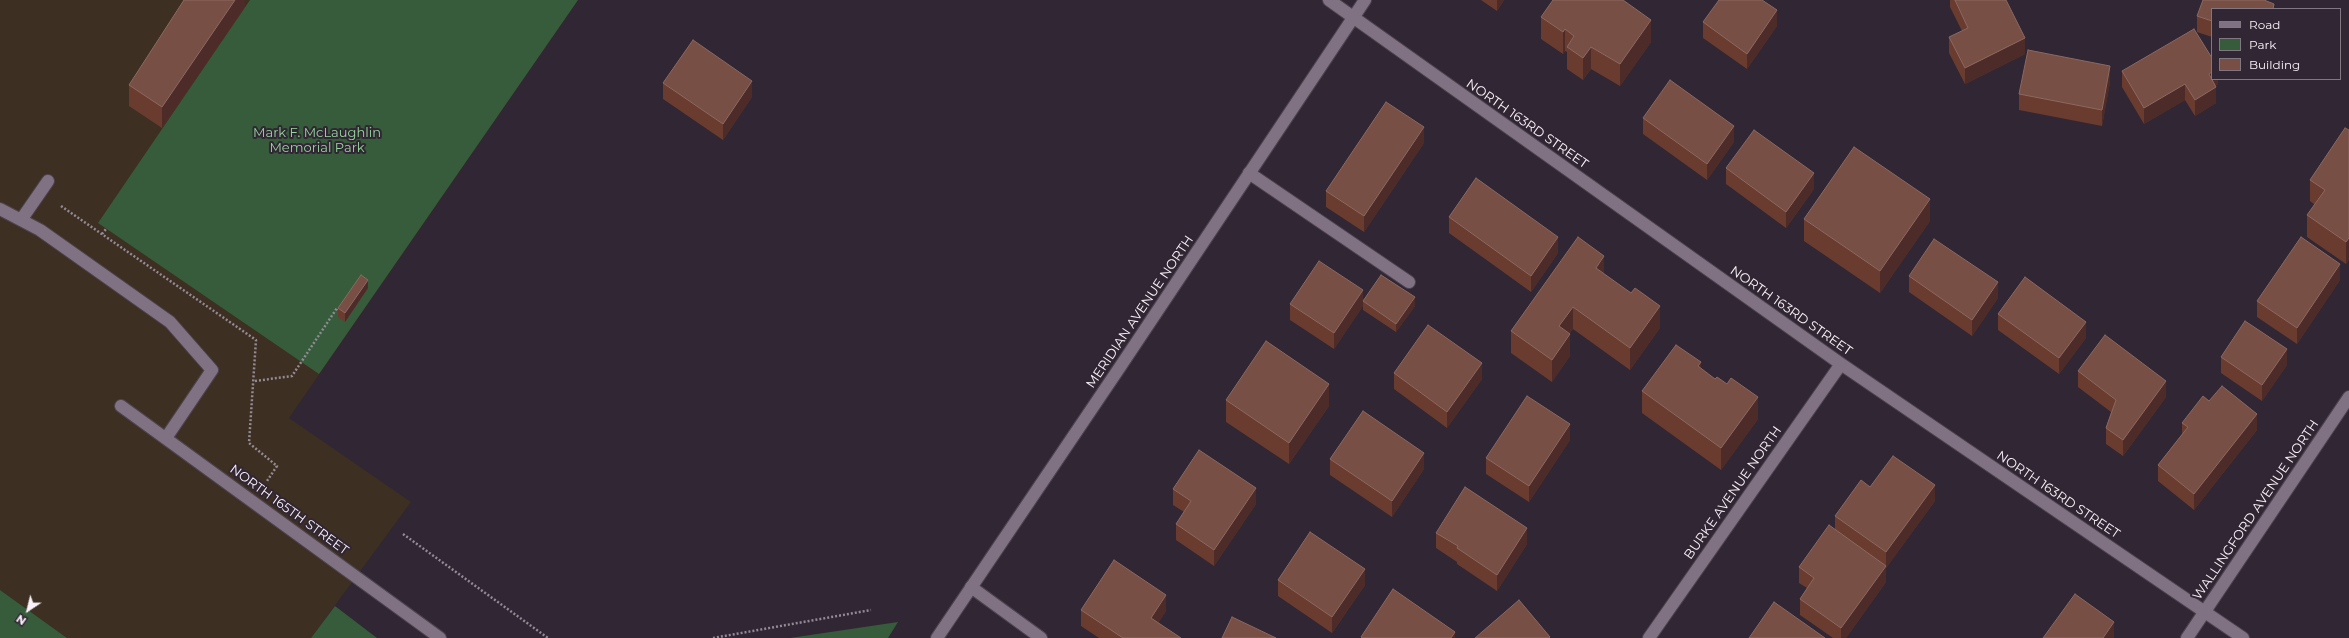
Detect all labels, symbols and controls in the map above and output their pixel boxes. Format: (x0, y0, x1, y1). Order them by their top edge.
legend (2211, 8, 2341, 80)
text: Road (2249, 17, 2280, 32)
text: Park (2249, 37, 2276, 52)
text: Building (2249, 57, 2300, 72)
street label: NORTH 163RD STREET (1463, 76, 1591, 172)
park label: Mark F. McLaughlin Memorial Park (253, 125, 381, 156)
street label: MERIDIAN AVENUE NORTH (1083, 233, 1197, 391)
street label: NORTH 163RD STREET (1727, 263, 1855, 359)
street label: WALLINGFORD AVENUE NORTH (2190, 417, 2322, 603)
street label: BURKE AVENUE NORTH (1681, 423, 1785, 563)
street label: NORTH 163RD STREET (1993, 448, 2123, 542)
street label: NORTH 165TH STREET (227, 462, 351, 558)
north arrow (8, 590, 48, 630)
text: N (13, 612, 29, 628)

